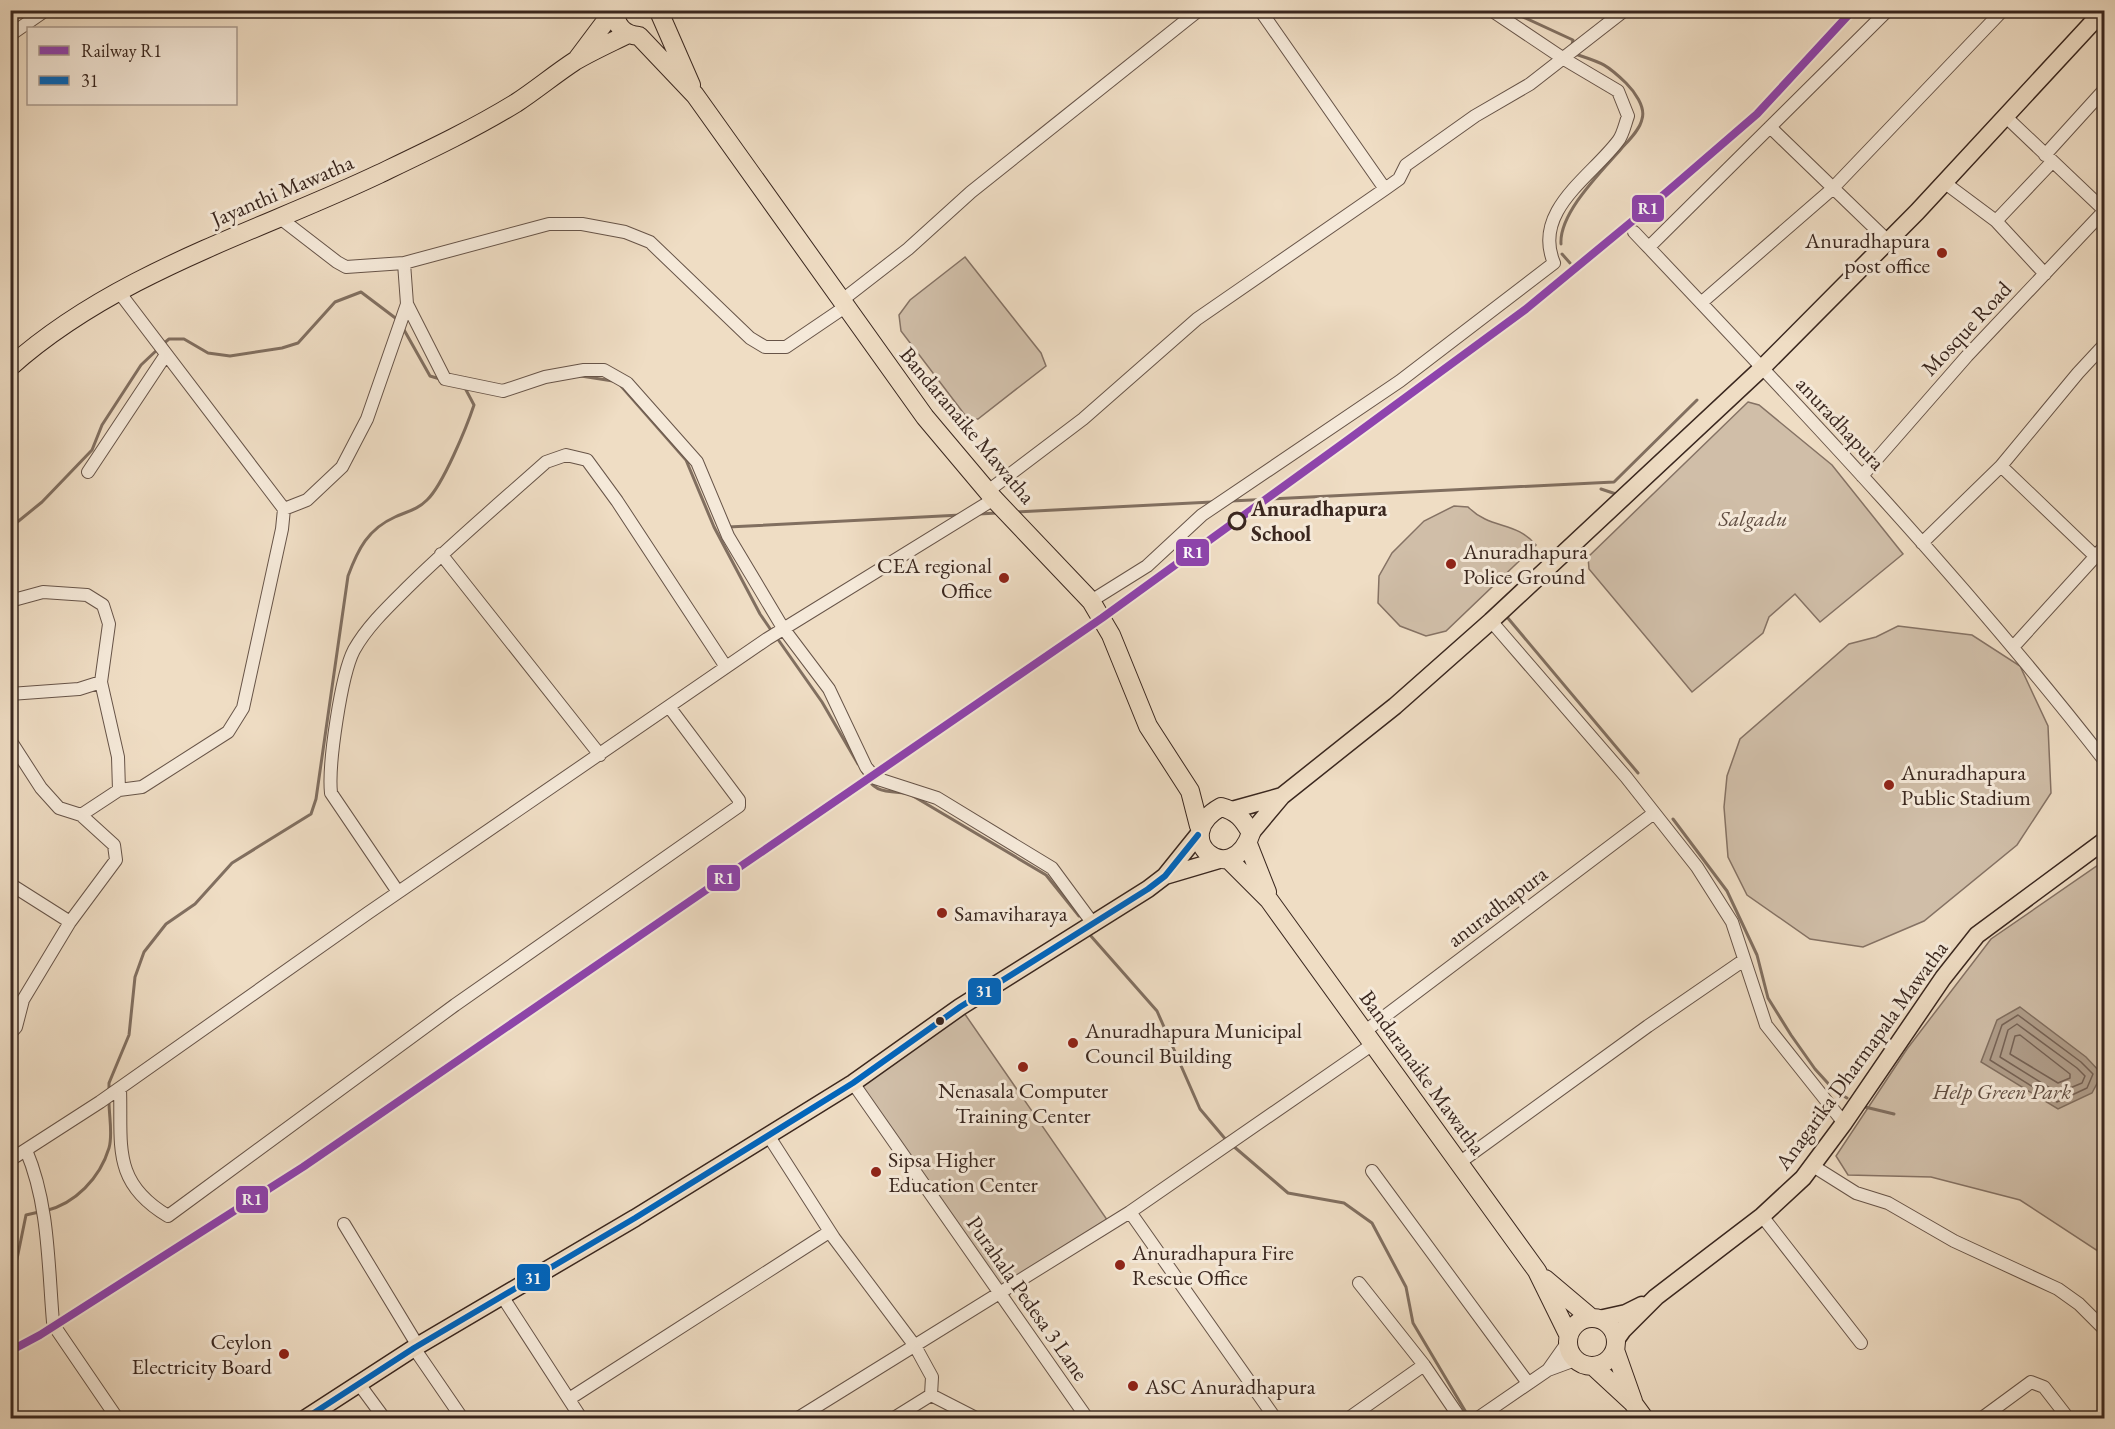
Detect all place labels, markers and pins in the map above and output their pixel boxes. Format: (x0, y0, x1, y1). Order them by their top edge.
place label: Anuradhapura post office (1804, 226, 1930, 280)
marker: Anuradhapura post office (1935, 246, 1949, 260)
place label: Anuradhapura School (1250, 494, 1388, 548)
marker: Anuradhapura School (1228, 512, 1246, 530)
place label: Anuradhapura Police Ground (1462, 537, 1588, 591)
place label: CEA regional Office (877, 551, 992, 605)
marker: Anuradhapura Police Ground (1444, 557, 1458, 571)
marker: CEA regional Office (997, 571, 1011, 585)
place label: Anuradhapura Public Stadium (1900, 758, 2031, 812)
marker: Anuradhapura Public Stadium (1882, 778, 1896, 792)
place label: Samaviharaya (954, 899, 1068, 928)
marker: Samaviharaya (935, 906, 949, 920)
unlabelled marker (934, 1015, 946, 1027)
place label: Anuradhapura Municipal Council Building (1084, 1016, 1302, 1070)
marker: Anuradhapura Municipal Council Building (1066, 1036, 1080, 1050)
marker: Nenasala Computer Training Center (1016, 1060, 1030, 1074)
place label: Nenasala Computer Training Center (938, 1076, 1109, 1130)
place label: Sipsa Higher Education Center (888, 1145, 1038, 1199)
marker: Sipsa Higher Education Center (869, 1165, 883, 1179)
place label: Anuradhapura Fire Rescue Office (1131, 1238, 1294, 1292)
marker: Anuradhapura Fire Rescue Office (1113, 1258, 1127, 1272)
place label: Ceylon Electricity Board (131, 1327, 273, 1381)
marker: Ceylon Electricity Board (277, 1347, 291, 1361)
place label: ASC Anuradhapura (1144, 1372, 1316, 1401)
marker: ASC Anuradhapura (1126, 1379, 1140, 1393)

